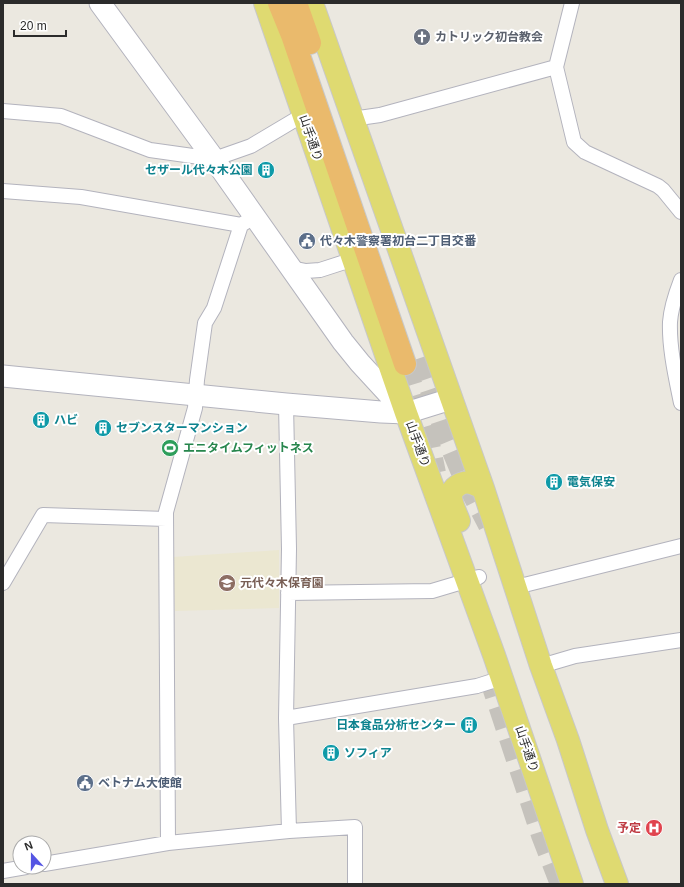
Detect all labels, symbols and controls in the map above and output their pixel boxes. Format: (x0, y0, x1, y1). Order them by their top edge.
scale bar (14, 12, 66, 38)
text: 20 m (20, 19, 47, 33)
church icon: カトリック初台教会 (412, 27, 432, 47)
place label: カトリック初台教会 (435, 30, 543, 44)
street label: 山手通り (297, 113, 325, 163)
building icon: セザール代々木公園 (256, 160, 276, 180)
place label: セザール代々木公園 (145, 163, 253, 177)
public building icon: 代々木警察署初台二丁目交番 (297, 231, 317, 251)
place label: 代々木警察署初台二丁目交番 (320, 234, 477, 248)
building icon: ハビ (31, 410, 51, 430)
place label: ハビ (54, 413, 78, 427)
building icon: セブンスターマンション (93, 418, 113, 438)
street label: 山手通り (403, 419, 433, 469)
place label: セブンスターマンション (116, 421, 248, 435)
sports icon: エニタイムフィットネス (160, 438, 180, 458)
place label: エニタイムフィットネス (183, 441, 314, 455)
building icon: 電気保安 (544, 472, 564, 492)
place label: 電気保安 (567, 475, 615, 489)
school or university icon: 元代々木保育園 (217, 573, 237, 593)
place label: 元代々木保育園 (240, 576, 324, 590)
building icon: 日本食品分析センター (459, 715, 479, 735)
place label: 日本食品分析センター (336, 718, 456, 732)
street label: 山手通り (513, 724, 541, 774)
building icon: ソフィア (321, 743, 341, 763)
place label: ソフィア (344, 746, 392, 760)
public building icon: ベトナム大使館 (75, 773, 95, 793)
place label: ベトナム大使館 (98, 776, 182, 790)
hospital icon: 予定 (644, 818, 664, 838)
place label: 予定 (617, 821, 641, 835)
north arrow (12, 835, 52, 875)
text: N (23, 839, 34, 853)

